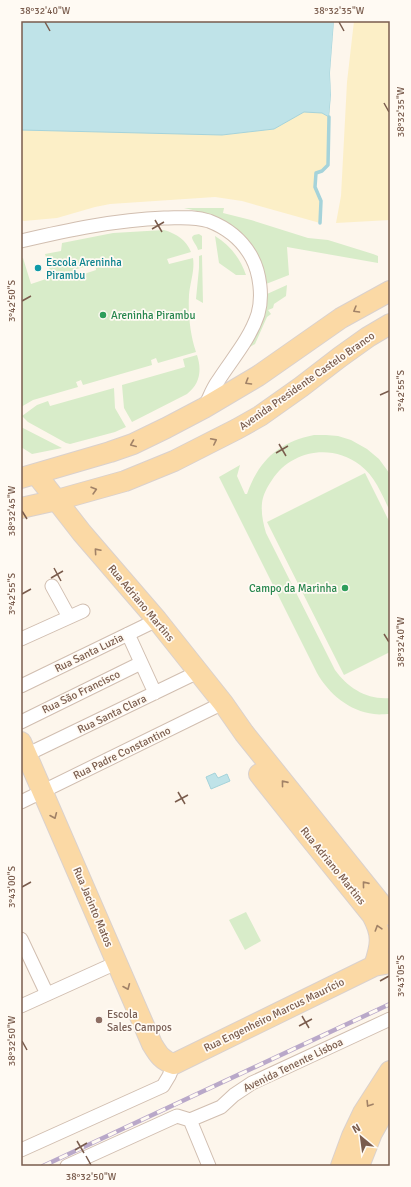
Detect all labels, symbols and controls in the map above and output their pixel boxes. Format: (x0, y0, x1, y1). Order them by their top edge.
text: 38°32'40"W (20, 5, 71, 17)
text: 38°32'35"W (314, 5, 365, 17)
text: 38°32'35"W (395, 86, 407, 137)
place label: Escola Areninha Pirambu (46, 256, 122, 282)
marker: Escola Areninha Pirambu (33, 263, 43, 273)
text: 3°42'50"S (6, 279, 18, 322)
one-way arrow (353, 305, 360, 312)
place label: Areninha Pirambu (111, 309, 195, 322)
marker: Areninha Pirambu (98, 310, 108, 320)
street label: Avenida Presidente Castelo Branco (237, 329, 377, 433)
text: 3°42'55"S (395, 369, 407, 412)
one-way arrow (245, 378, 252, 385)
one-way arrow (210, 438, 218, 446)
one-way arrow (130, 439, 137, 447)
text: 38°32'45"W (6, 485, 18, 536)
one-way arrow (91, 486, 97, 494)
one-way arrow (95, 548, 102, 556)
street label: Rua Adriano Martins (105, 562, 177, 644)
text: 3°42'55"S (6, 572, 18, 615)
place label: Campo da Marinha (249, 582, 337, 595)
marker: Campo da Marinha (340, 583, 350, 593)
text: 38°32'40"W (395, 616, 407, 667)
street label: Rua Santa Luzia (52, 631, 126, 675)
street label: Rua São Francisco (40, 667, 122, 717)
street label: Rua Santa Clara (75, 692, 149, 736)
street label: Rua Padre Constantino (71, 724, 173, 782)
one-way arrow (282, 780, 289, 787)
one-way arrow (49, 813, 57, 820)
street label: Rua Adriano Martins (298, 825, 368, 908)
text: 3°43'00"S (6, 865, 18, 908)
street label: Rua Jacinto Matos (70, 865, 116, 949)
one-way arrow (363, 882, 370, 889)
one-way arrow (374, 925, 383, 932)
text: 3°43'05"S (395, 954, 407, 997)
street label: Rua Engenheiro Marcus Maurício (202, 975, 347, 1055)
one-way arrow (122, 983, 130, 991)
place label: Escola Sales Campos (107, 1008, 172, 1034)
text: 38°32'50"W (6, 1015, 18, 1066)
marker: Escola Sales Campos (94, 1015, 104, 1025)
street label: Avenida Tenente Lisboa (241, 1035, 345, 1095)
one-way arrow (367, 1100, 374, 1107)
north arrow (341, 1117, 381, 1157)
text: N (350, 1121, 363, 1136)
text: 38°32'50"W (66, 1171, 117, 1183)

